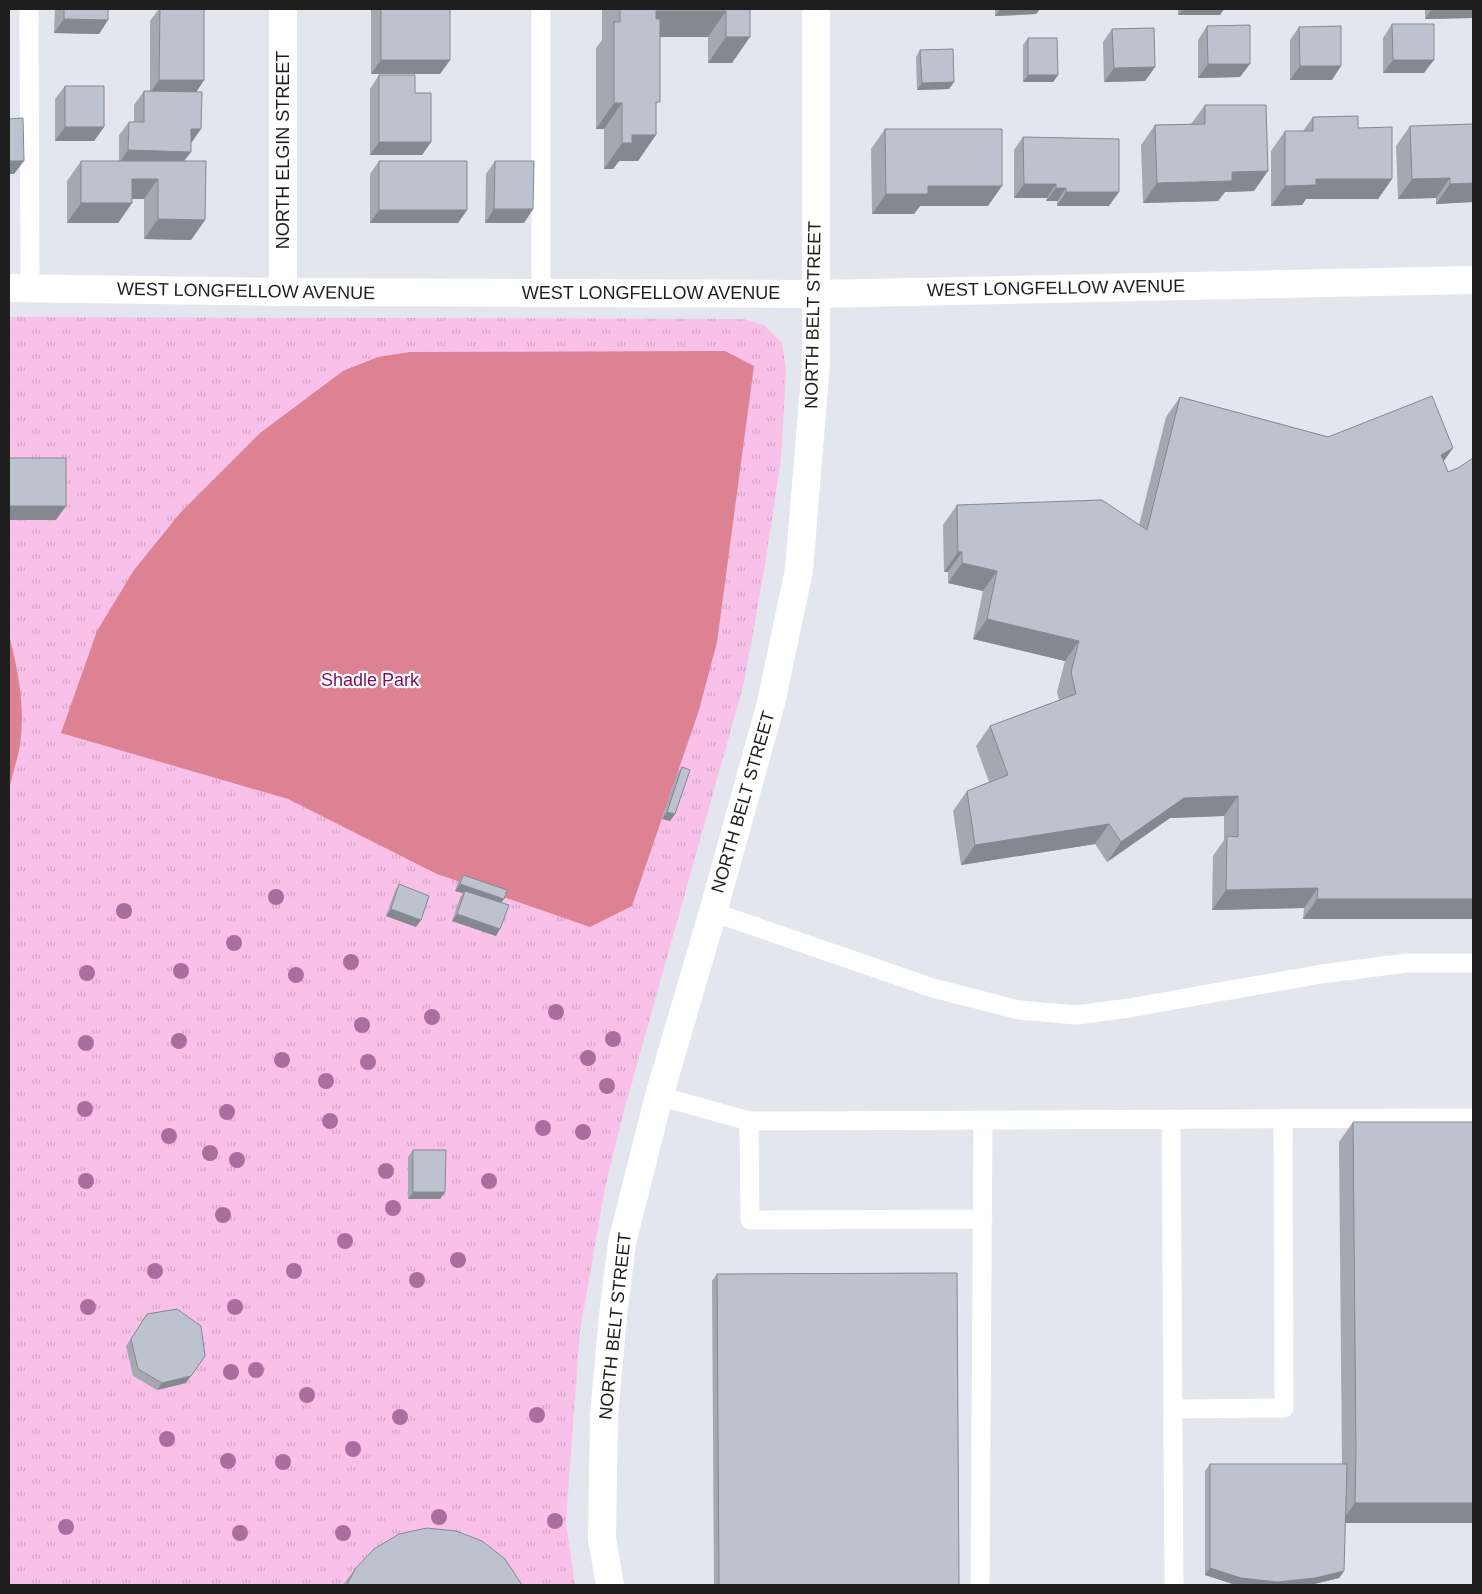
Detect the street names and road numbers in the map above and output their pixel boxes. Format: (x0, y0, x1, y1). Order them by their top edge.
street label: NORTH ELGIN STREET (273, 51, 293, 249)
street label: NORTH BELT STREET (801, 221, 825, 409)
street label: WEST LONGFELLOW AVENUE (927, 276, 1185, 300)
street label: WEST LONGFELLOW AVENUE (117, 279, 375, 303)
street label: WEST LONGFELLOW AVENUE (522, 283, 780, 303)
street label: NORTH BELT STREET (707, 709, 779, 895)
street label: NORTH BELT STREET (595, 1231, 635, 1421)

